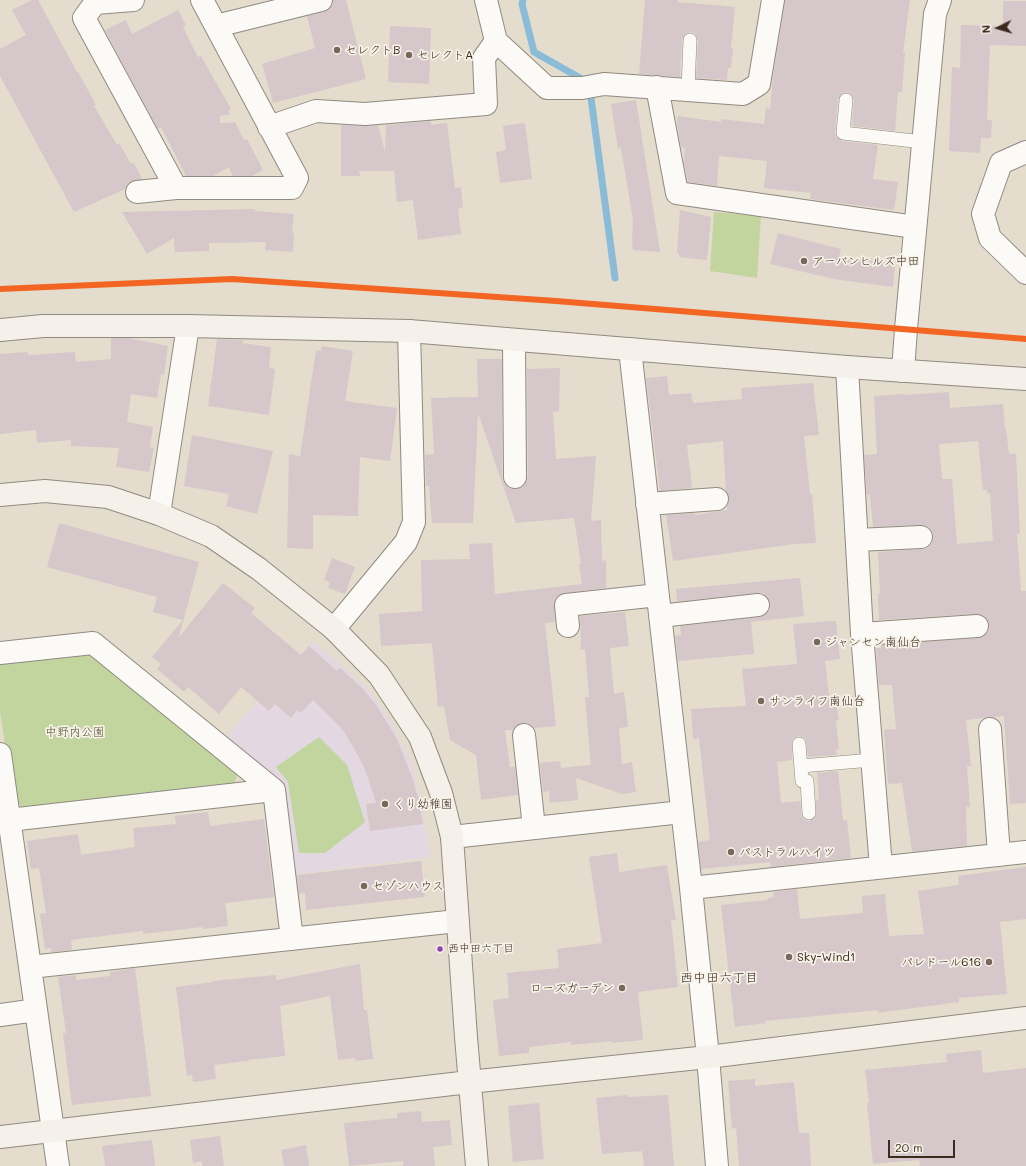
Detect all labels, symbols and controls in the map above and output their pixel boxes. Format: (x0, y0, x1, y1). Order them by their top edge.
north arrow (978, 8, 1018, 48)
text: N (978, 24, 993, 34)
place label: セレクトB (345, 43, 400, 57)
marker: セレクトB (332, 45, 342, 55)
place label: セレクトA (417, 48, 473, 62)
marker: セレクトA (404, 50, 414, 60)
place label: アーバンヒルズ中田 (812, 254, 920, 268)
marker: アーバンヒルズ中田 (799, 256, 809, 266)
place label: ジャンセン南仙台 (825, 635, 921, 649)
marker: ジャンセン南仙台 (812, 637, 822, 647)
place label: サンライフ南仙台 (769, 694, 865, 708)
marker: サンライフ南仙台 (756, 696, 766, 706)
park label: 中野内公園 (45, 725, 105, 739)
place label: くり幼稚園 (393, 797, 453, 811)
marker: くり幼稚園 (380, 799, 390, 809)
place label: パストラルハイツ (739, 845, 835, 859)
marker: パストラルハイツ (726, 847, 736, 857)
place label: セゾンハウス (372, 879, 444, 893)
marker: セゾンハウス (359, 881, 369, 891)
place label: 西中田六丁目 (448, 942, 514, 956)
marker: 西中田六丁目 (435, 944, 445, 954)
place label: Sky-Wind1 (797, 950, 855, 964)
marker: Sky-Wind1 (784, 952, 794, 962)
place label: パレドール616 (901, 955, 981, 969)
marker: パレドール616 (984, 957, 994, 967)
district label: 西中田六丁目 (680, 970, 758, 986)
place label: ローズガーデン (530, 981, 614, 995)
marker: ローズガーデン (617, 983, 627, 993)
scale bar (890, 1132, 957, 1158)
text: 20 m (895, 1139, 923, 1155)

